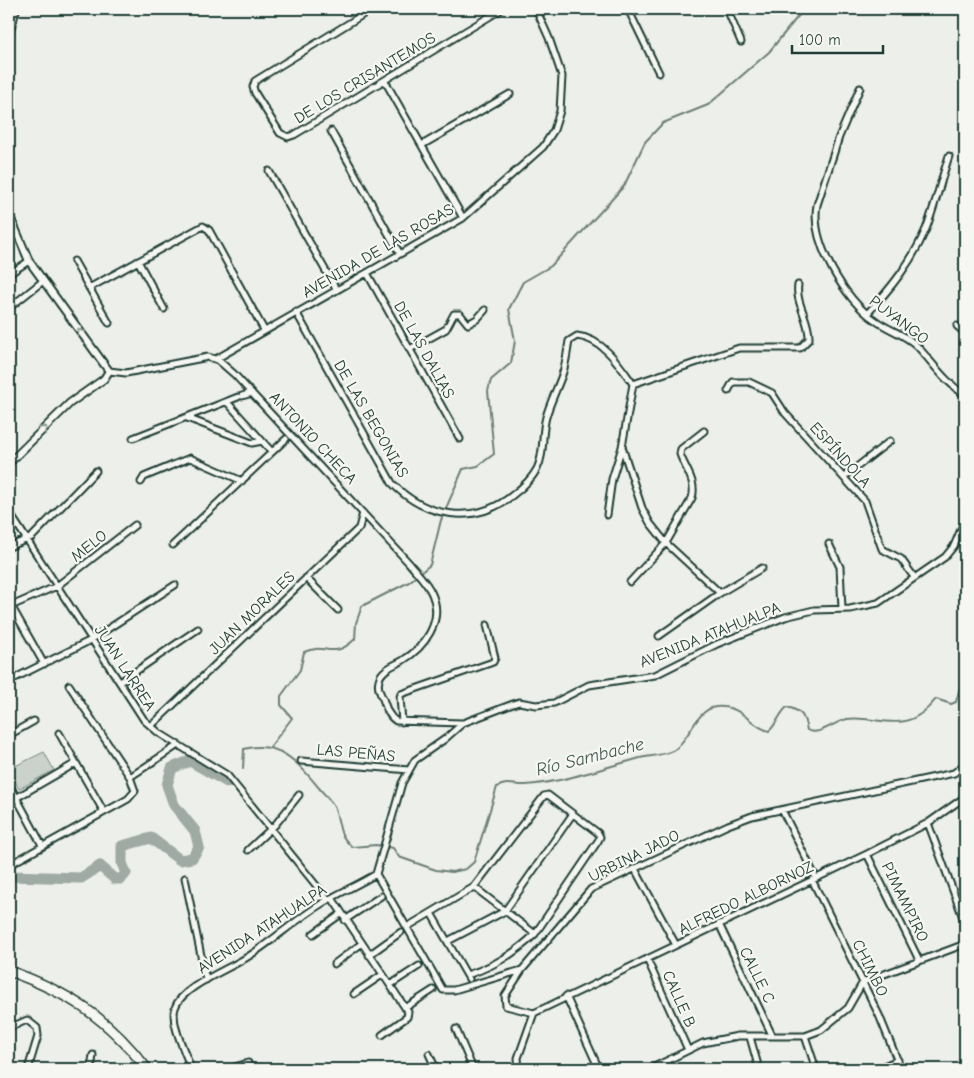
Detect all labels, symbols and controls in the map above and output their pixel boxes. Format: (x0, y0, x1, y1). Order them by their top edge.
scale bar (792, 22, 883, 54)
street label: DE LOS CRISANTEMOS (291, 29, 439, 127)
text: 100 m (799, 31, 841, 49)
street label: AVENIDA DE LAS ROSAS (299, 200, 457, 302)
street label: PUYANGO (866, 292, 932, 348)
street label: DE LAS DALIAS (390, 298, 458, 402)
one-way arrow (77, 328, 86, 338)
street label: DE LAS BEGONIAS (330, 357, 412, 481)
street label: ANTONIO CHECA (266, 388, 360, 488)
street label: ESPÍNDOLA (806, 418, 875, 491)
one-way arrow (38, 426, 47, 435)
street label: MELO (67, 526, 111, 566)
street label: JUAN MORALES (205, 567, 299, 658)
street label: AVENIDA ATAHUALPA (637, 599, 783, 671)
street label: JUAN LARREA (91, 622, 159, 714)
water label: Río Sambache (534, 733, 646, 781)
street label: LAS PEÑAS (316, 741, 396, 765)
street label: URBINA JADO (586, 826, 682, 886)
street label: ALFREDO ALBORNOZ (676, 857, 816, 939)
street label: PIMAMPIRO (878, 859, 932, 945)
street label: AVENIDA ATAHUALPA (194, 881, 330, 977)
street label: CHIMBO (848, 937, 892, 999)
street label: CALLE C (736, 944, 778, 1006)
street label: CALLE B (659, 968, 699, 1030)

